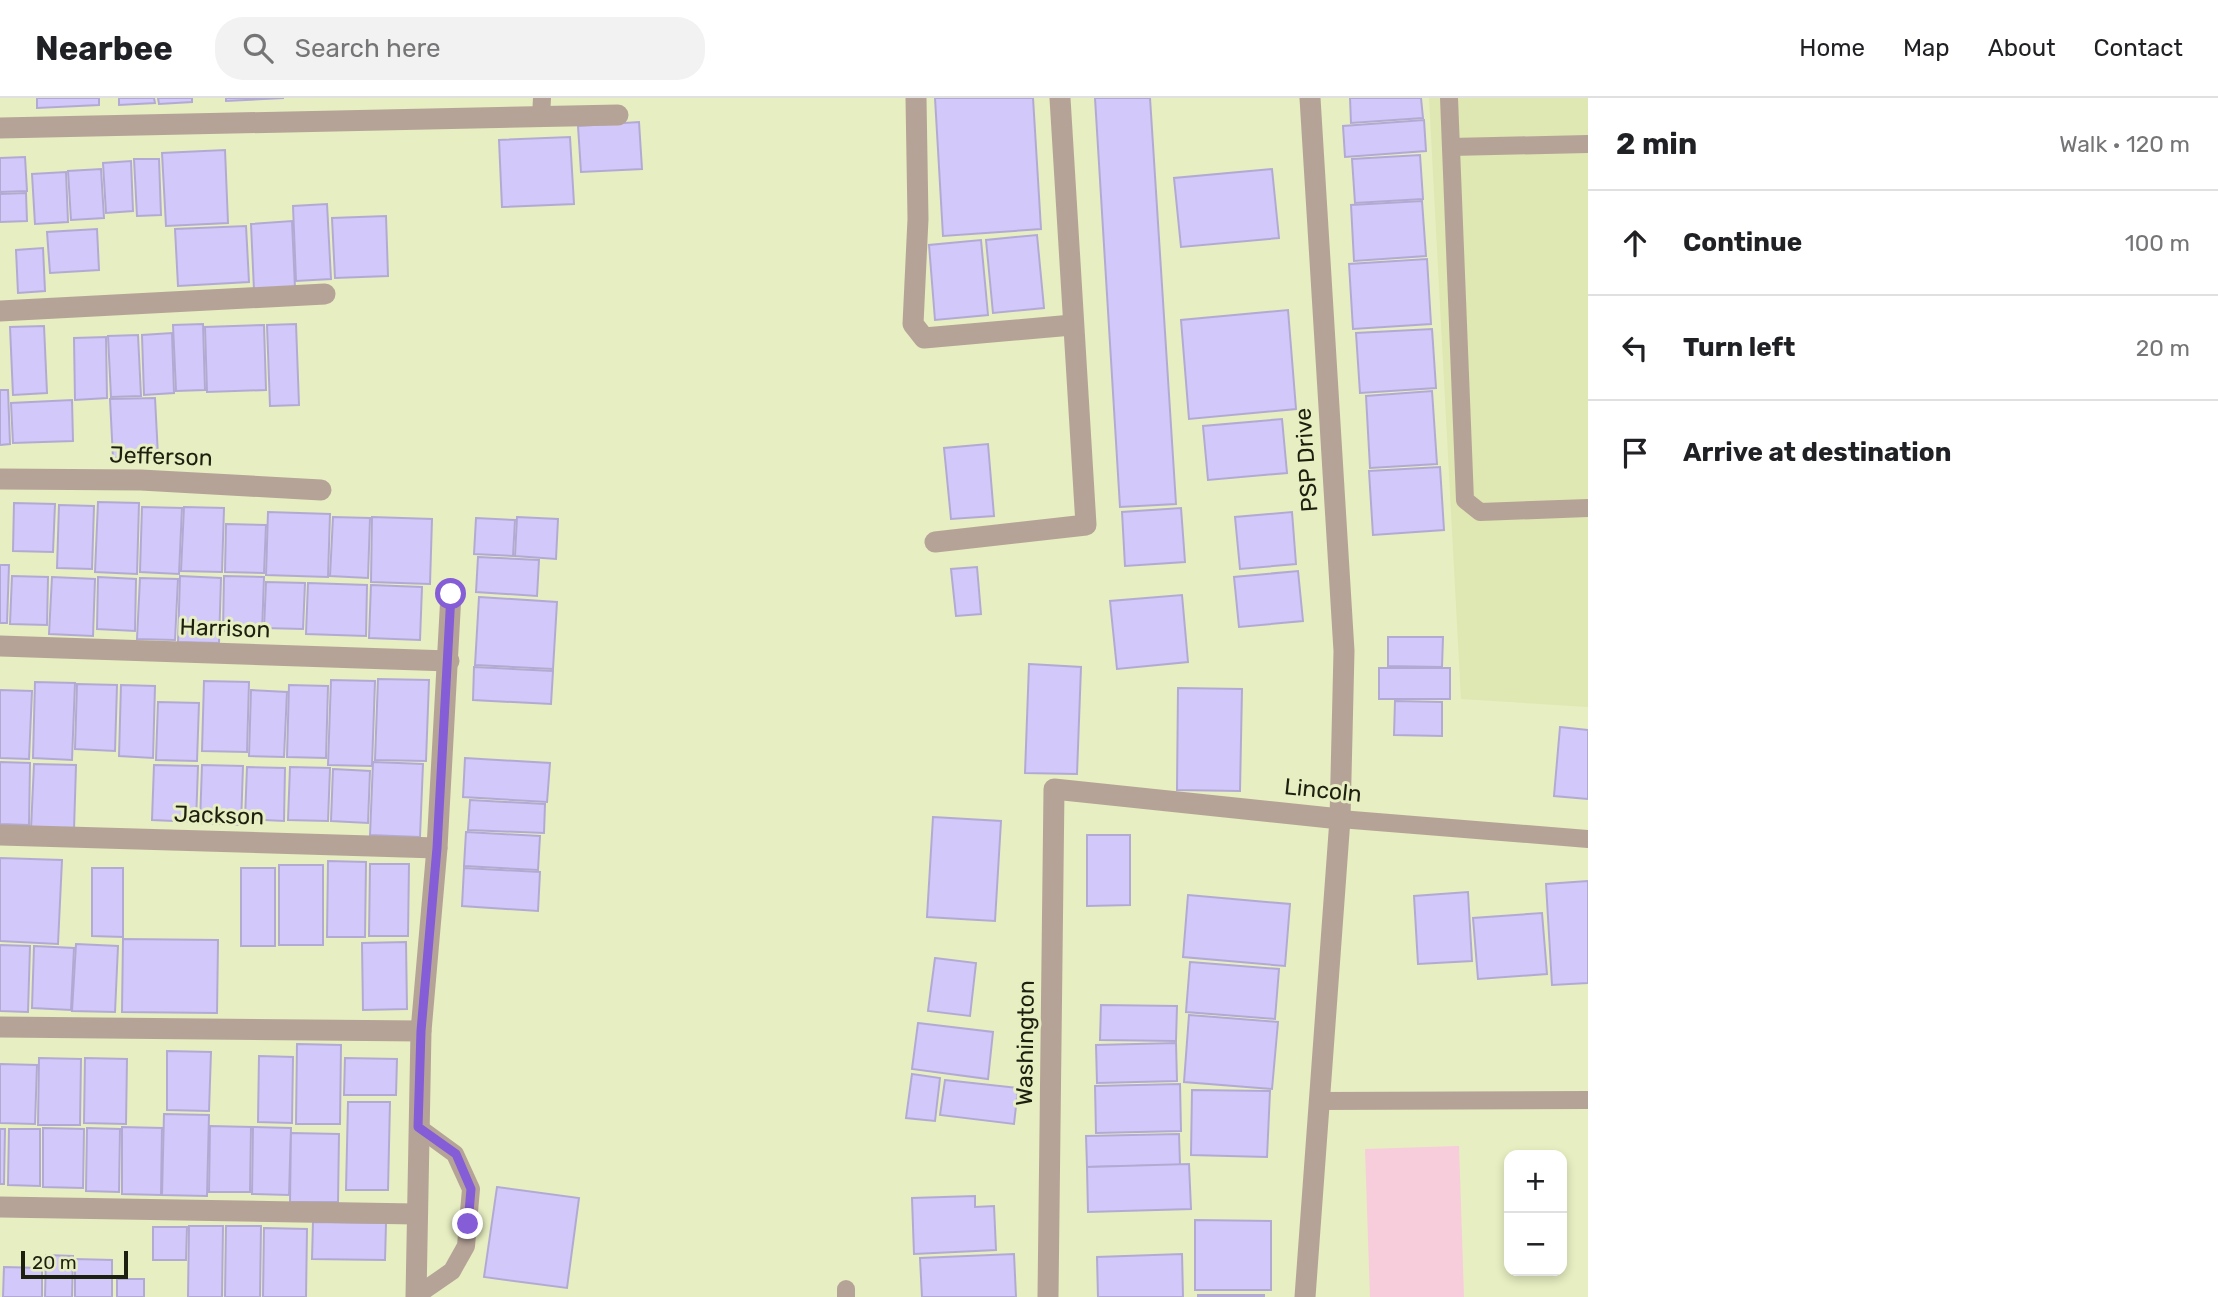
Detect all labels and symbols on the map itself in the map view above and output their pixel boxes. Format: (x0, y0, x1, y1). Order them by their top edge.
street label: PSP Drive (1288, 407, 1324, 513)
street label: Jefferson (109, 440, 213, 472)
route start (435, 578, 466, 609)
street label: Harrison (179, 612, 271, 644)
street label: Lincoln (1283, 772, 1363, 808)
street label: Jackson (173, 799, 265, 831)
street label: Washington (1010, 980, 1040, 1106)
route end (452, 1208, 483, 1239)
scale bar (21, 1248, 128, 1280)

